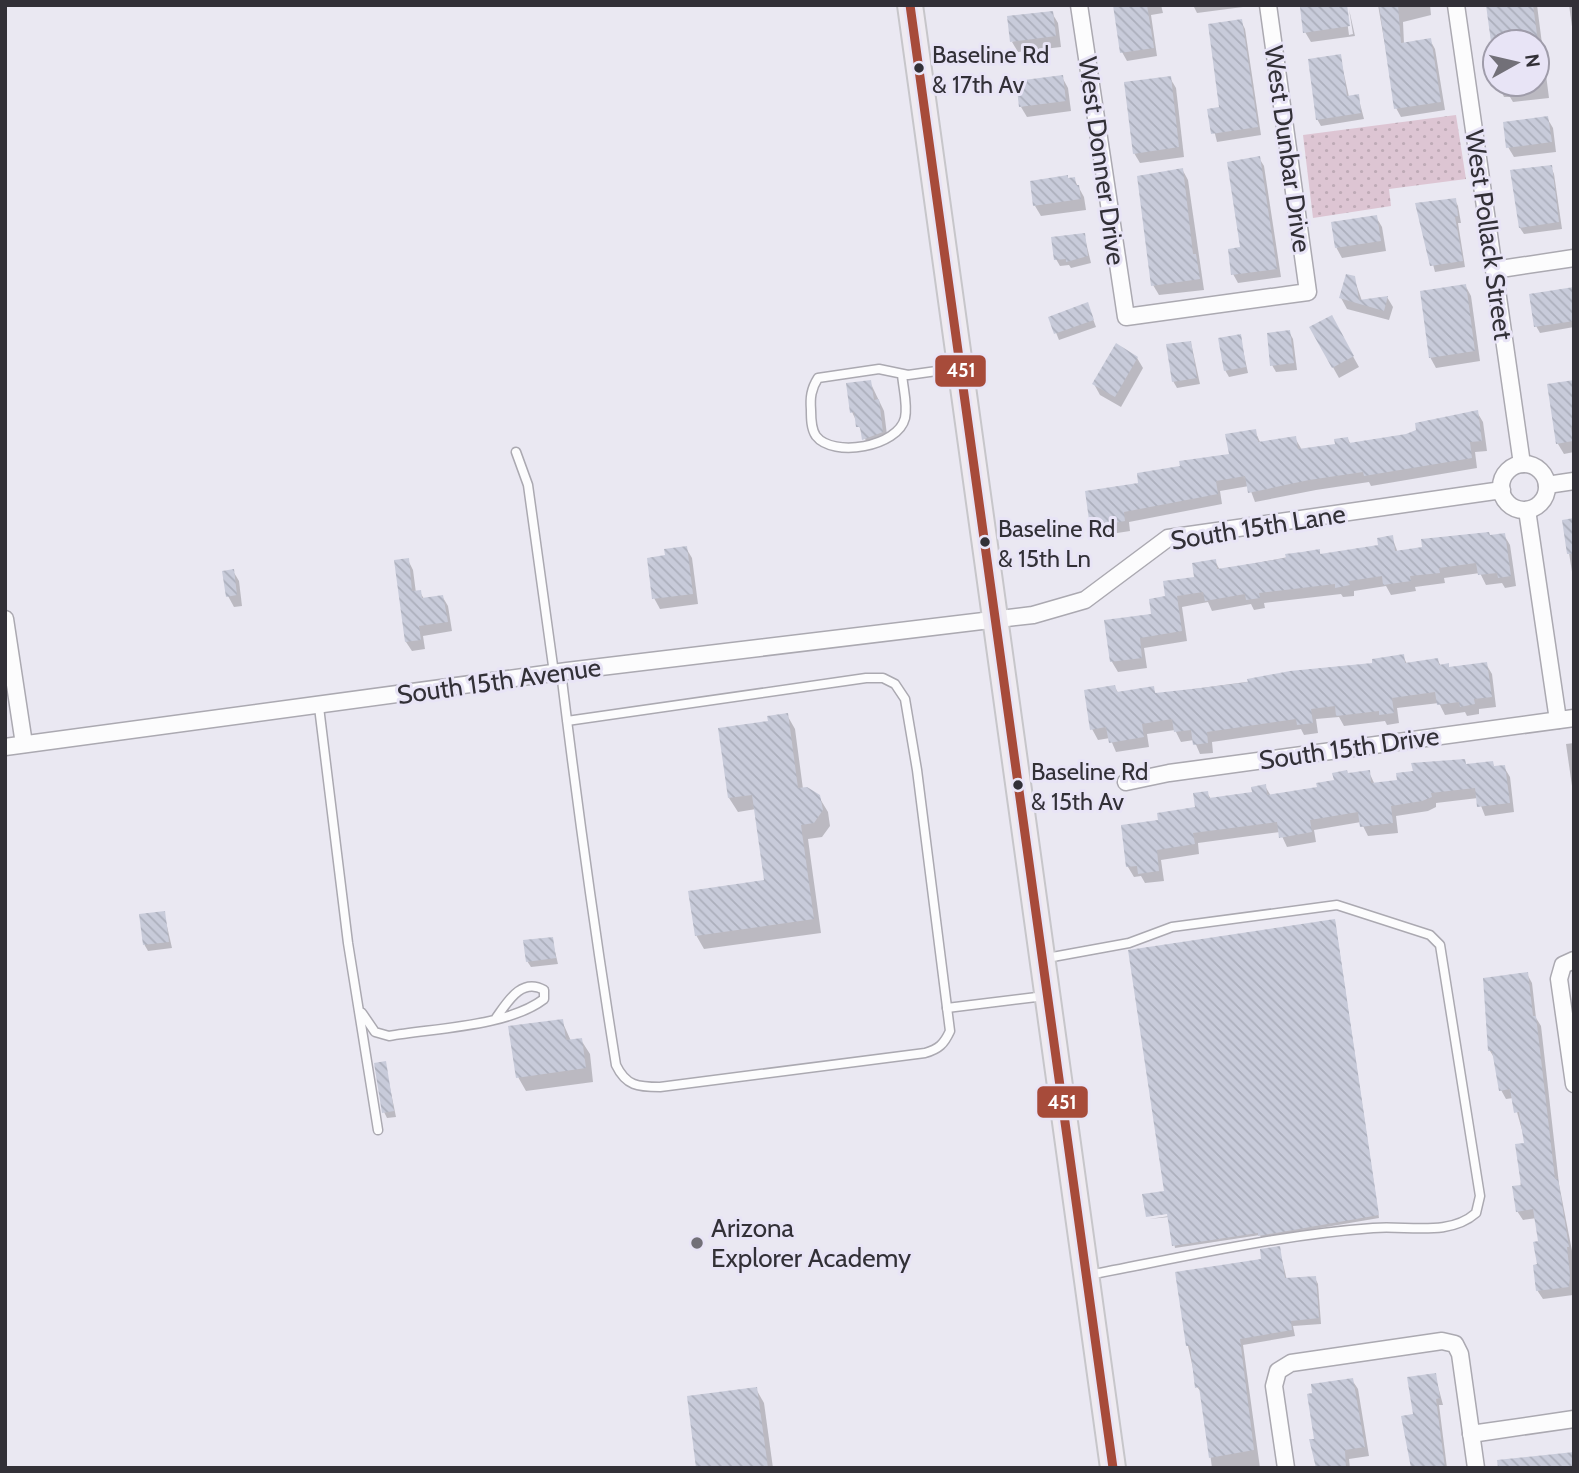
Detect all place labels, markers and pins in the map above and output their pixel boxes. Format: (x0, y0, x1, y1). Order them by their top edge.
place label: Baseline Rd & 17th Av (932, 40, 1049, 99)
marker: Baseline Rd & 17th Av (912, 61, 926, 75)
place label: Baseline Rd & 15th Ln (998, 514, 1115, 573)
marker: Baseline Rd & 15th Ln (978, 535, 992, 549)
place label: Baseline Rd & 15th Av (1031, 757, 1148, 816)
marker: Baseline Rd & 15th Av (1011, 778, 1025, 792)
place label: Arizona Explorer Academy (711, 1212, 911, 1274)
marker: Arizona Explorer Academy (689, 1235, 705, 1251)

